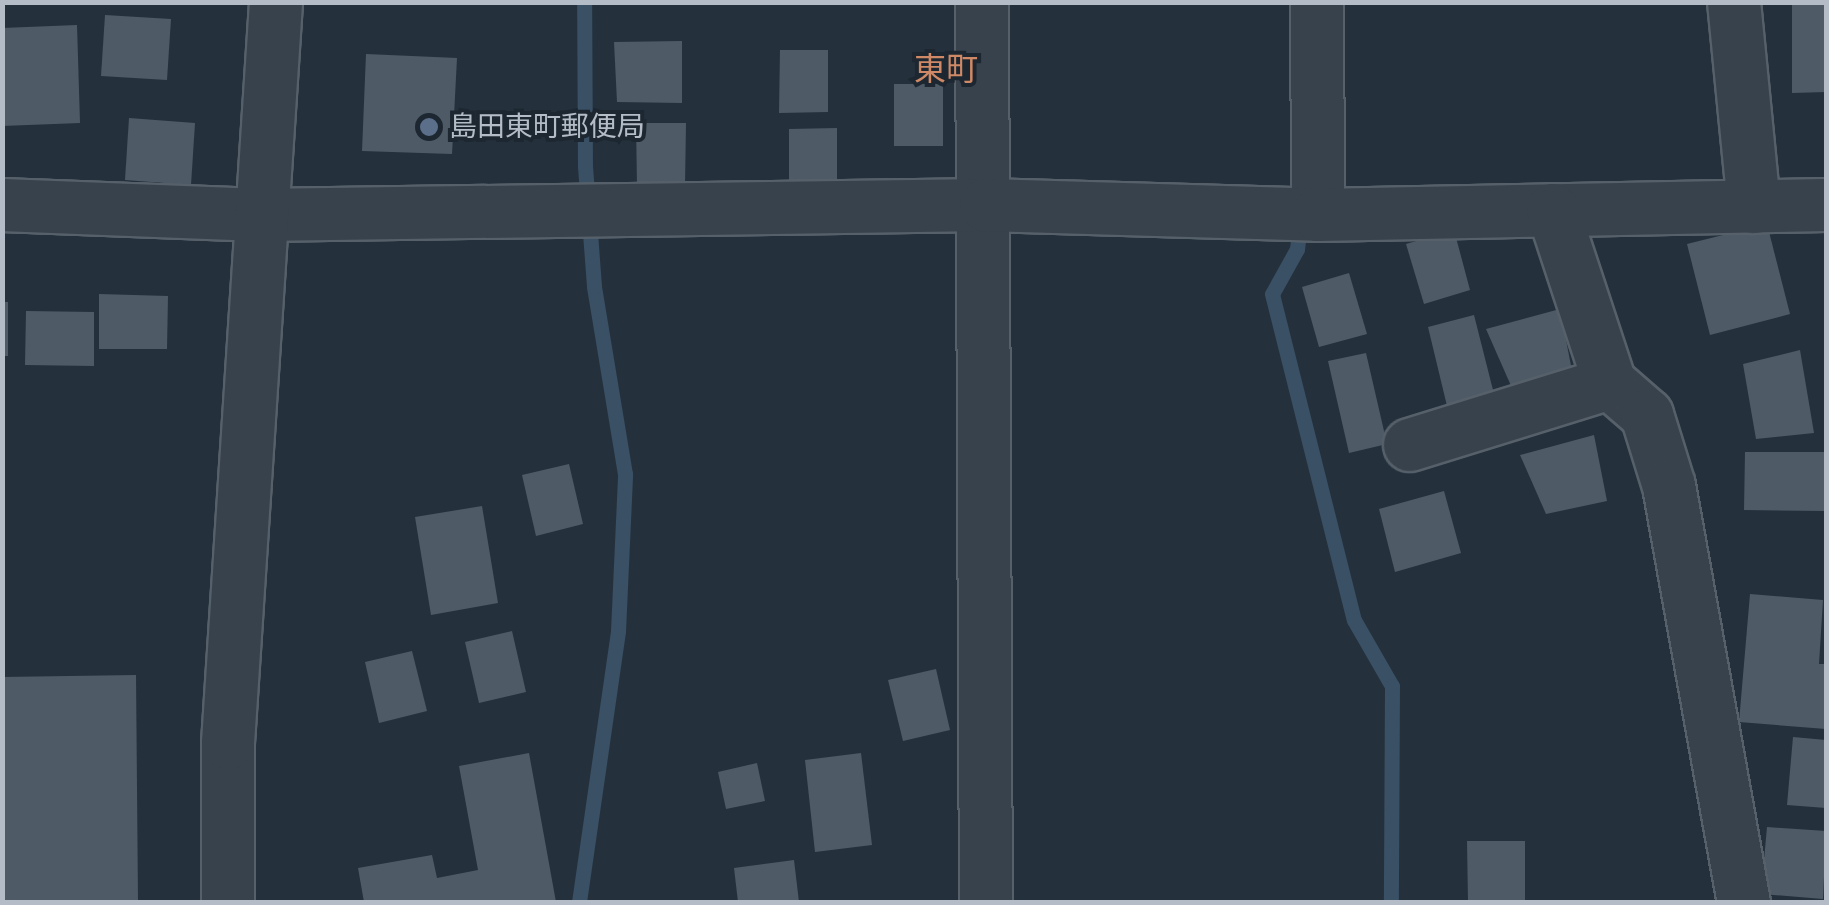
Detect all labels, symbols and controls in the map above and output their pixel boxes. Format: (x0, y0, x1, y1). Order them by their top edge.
district label: 東町 (914, 51, 978, 89)
place label: 島田東町郵便局 (449, 110, 645, 144)
marker: 島田東町郵便局 (418, 116, 440, 138)

